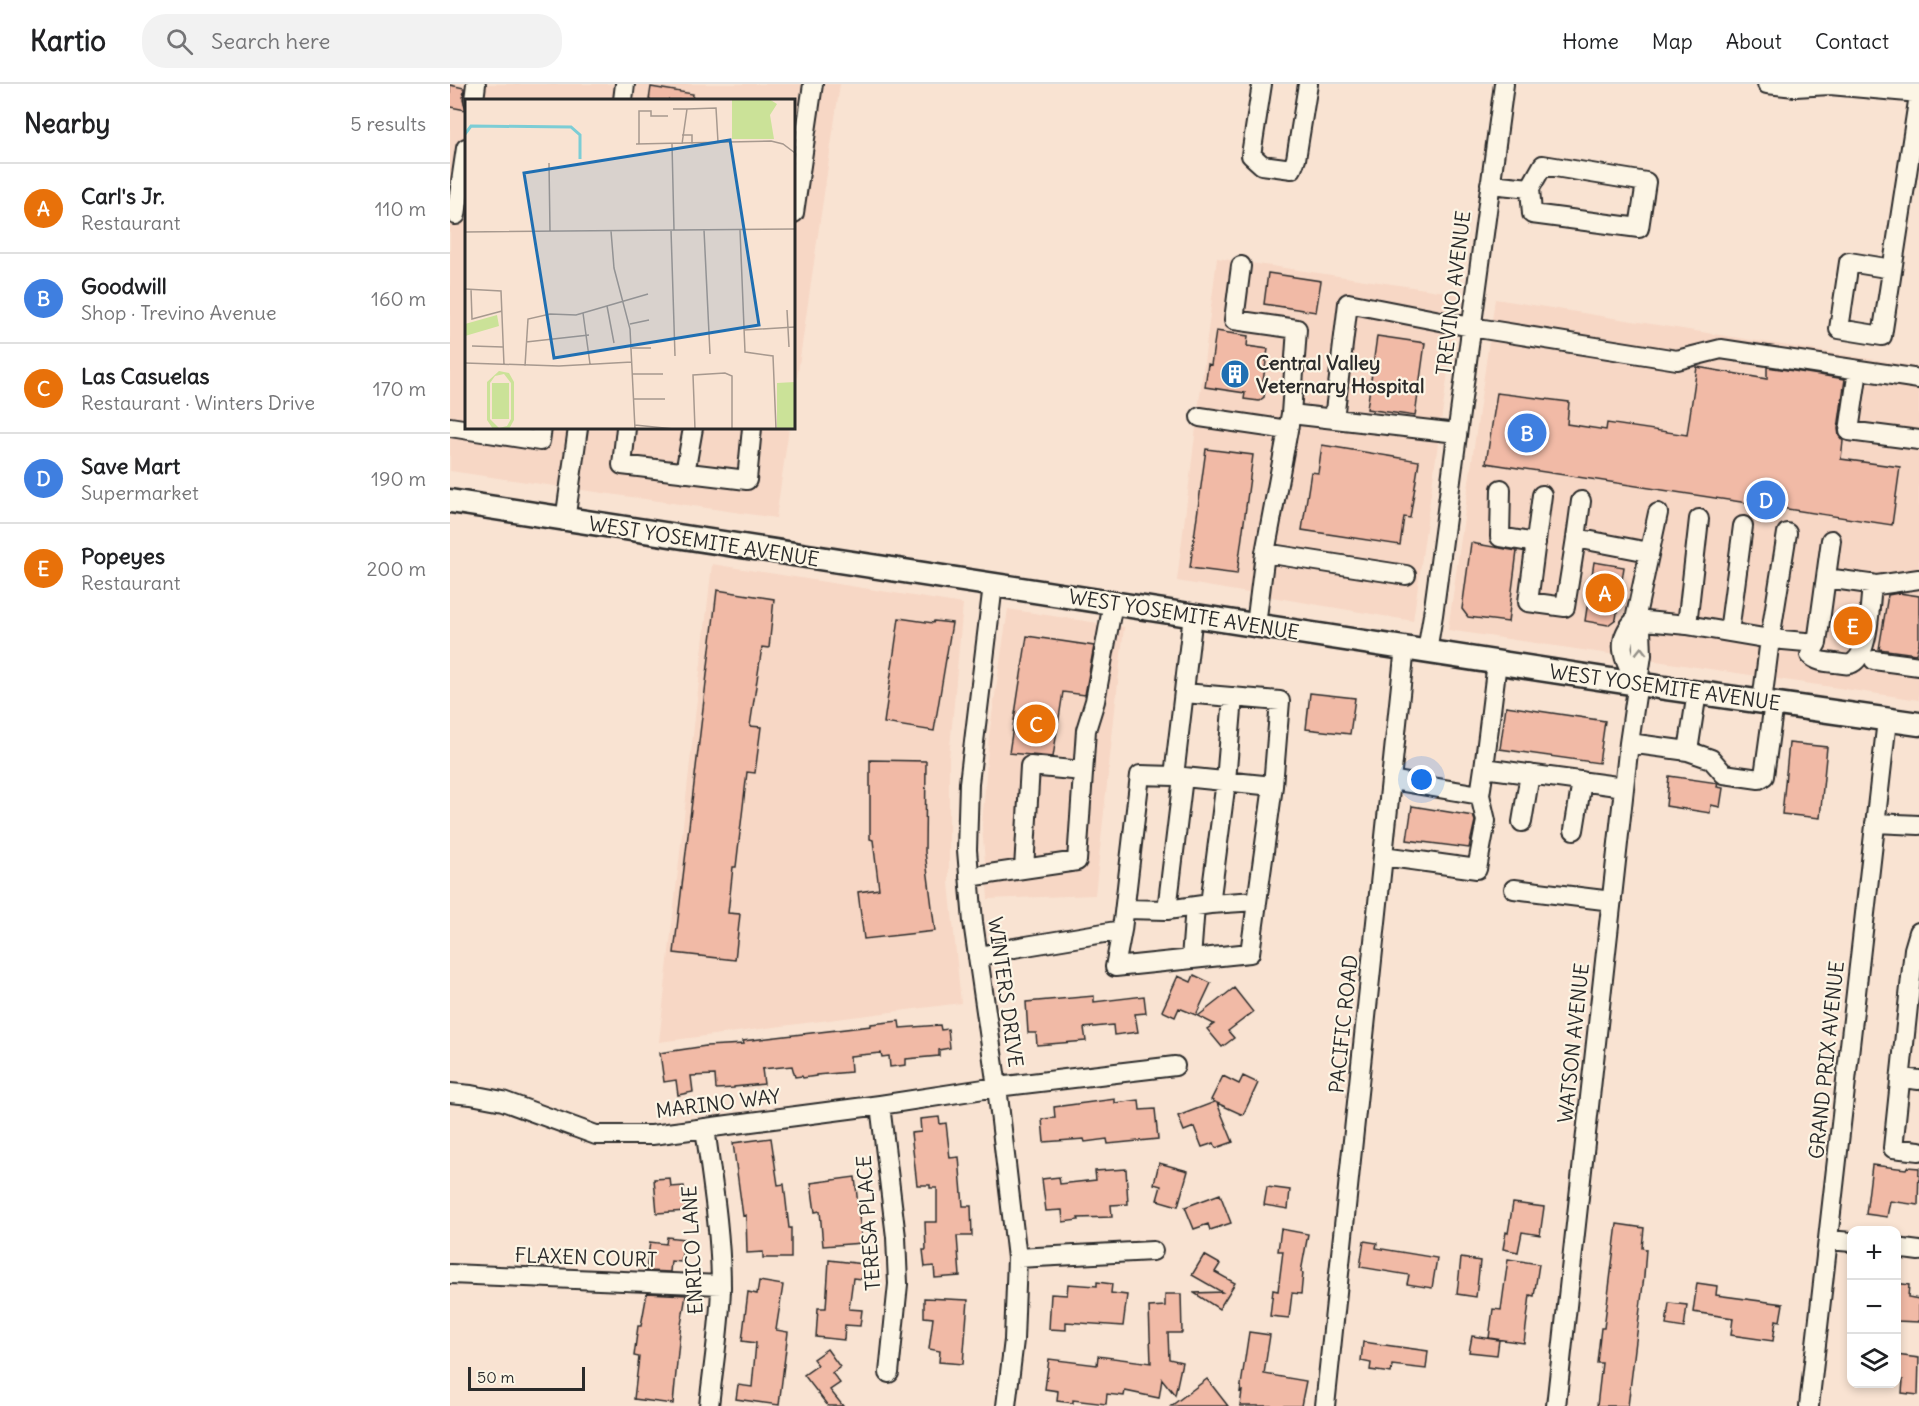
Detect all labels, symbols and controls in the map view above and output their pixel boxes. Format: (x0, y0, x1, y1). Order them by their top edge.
search box (142, 14, 562, 68)
text: Kartio (30, 23, 106, 59)
icon: search (163, 25, 196, 58)
text: Search here (211, 27, 330, 55)
text: Home (1562, 28, 1619, 55)
text: Map (1652, 28, 1693, 55)
text: About (1726, 28, 1782, 55)
text: Contact (1815, 28, 1889, 55)
inset map (465, 99, 795, 429)
text: Nearby (24, 107, 110, 140)
text: 5 results (350, 111, 426, 136)
text: Carl's Jr. (81, 182, 165, 210)
text: A (37, 196, 50, 221)
text: 110 m (375, 196, 426, 221)
street label: TREVINO AVENUE (1430, 209, 1476, 377)
text: Restaurant (81, 210, 180, 235)
text: Goodwill (81, 272, 167, 300)
text: B (37, 286, 50, 311)
text: 160 m (371, 286, 426, 311)
text: Shop · Trevino Avenue (81, 300, 277, 325)
place label: Central Valley Veternary Hospital (1256, 350, 1424, 398)
building icon: Central Valley Veternary Hospital (1219, 358, 1251, 390)
text: Las Casuelas (81, 362, 210, 390)
text: C (37, 376, 50, 401)
text: 170 m (373, 376, 426, 401)
text: Restaurant · Winters Drive (81, 390, 315, 415)
pin: B (1508, 410, 1546, 456)
text: Save Mart (81, 452, 180, 480)
text: D (36, 466, 51, 491)
text: 190 m (371, 466, 426, 491)
pin: D (1746, 478, 1786, 522)
text: Supermarket (81, 480, 199, 505)
street label: WEST YOSEMITE AVENUE (587, 510, 821, 572)
text: Popeyes (81, 542, 165, 570)
text: E (38, 556, 49, 581)
text: 200 m (366, 556, 426, 581)
text: Restaurant (81, 570, 180, 595)
pin: A (1586, 570, 1624, 616)
street label: WEST YOSEMITE AVENUE (1067, 583, 1301, 645)
pin: E (1834, 604, 1872, 648)
one-way arrow (1635, 647, 1647, 656)
street label: WEST YOSEMITE AVENUE (1548, 658, 1782, 716)
pin: C (1016, 702, 1056, 746)
your location (1407, 765, 1436, 794)
street label: WINTERS DRIVE (983, 915, 1029, 1069)
street label: PACIFIC ROAD (1323, 954, 1363, 1094)
street label: GRAND PRIX AVENUE (1803, 960, 1849, 1160)
street label: WATSON AVENUE (1552, 962, 1594, 1124)
street label: MARINO WAY (654, 1083, 782, 1123)
street label: TERESA PLACE (851, 1154, 885, 1292)
street label: ENRICO LANE (676, 1185, 708, 1315)
map controls (1847, 1226, 1901, 1388)
button: + (1847, 1226, 1901, 1280)
street label: FLAXEN COURT (514, 1242, 658, 1272)
button: − (1847, 1280, 1901, 1334)
button: layers (1847, 1334, 1901, 1388)
scale bar (468, 1364, 585, 1392)
text: 50 m (477, 1367, 515, 1387)

